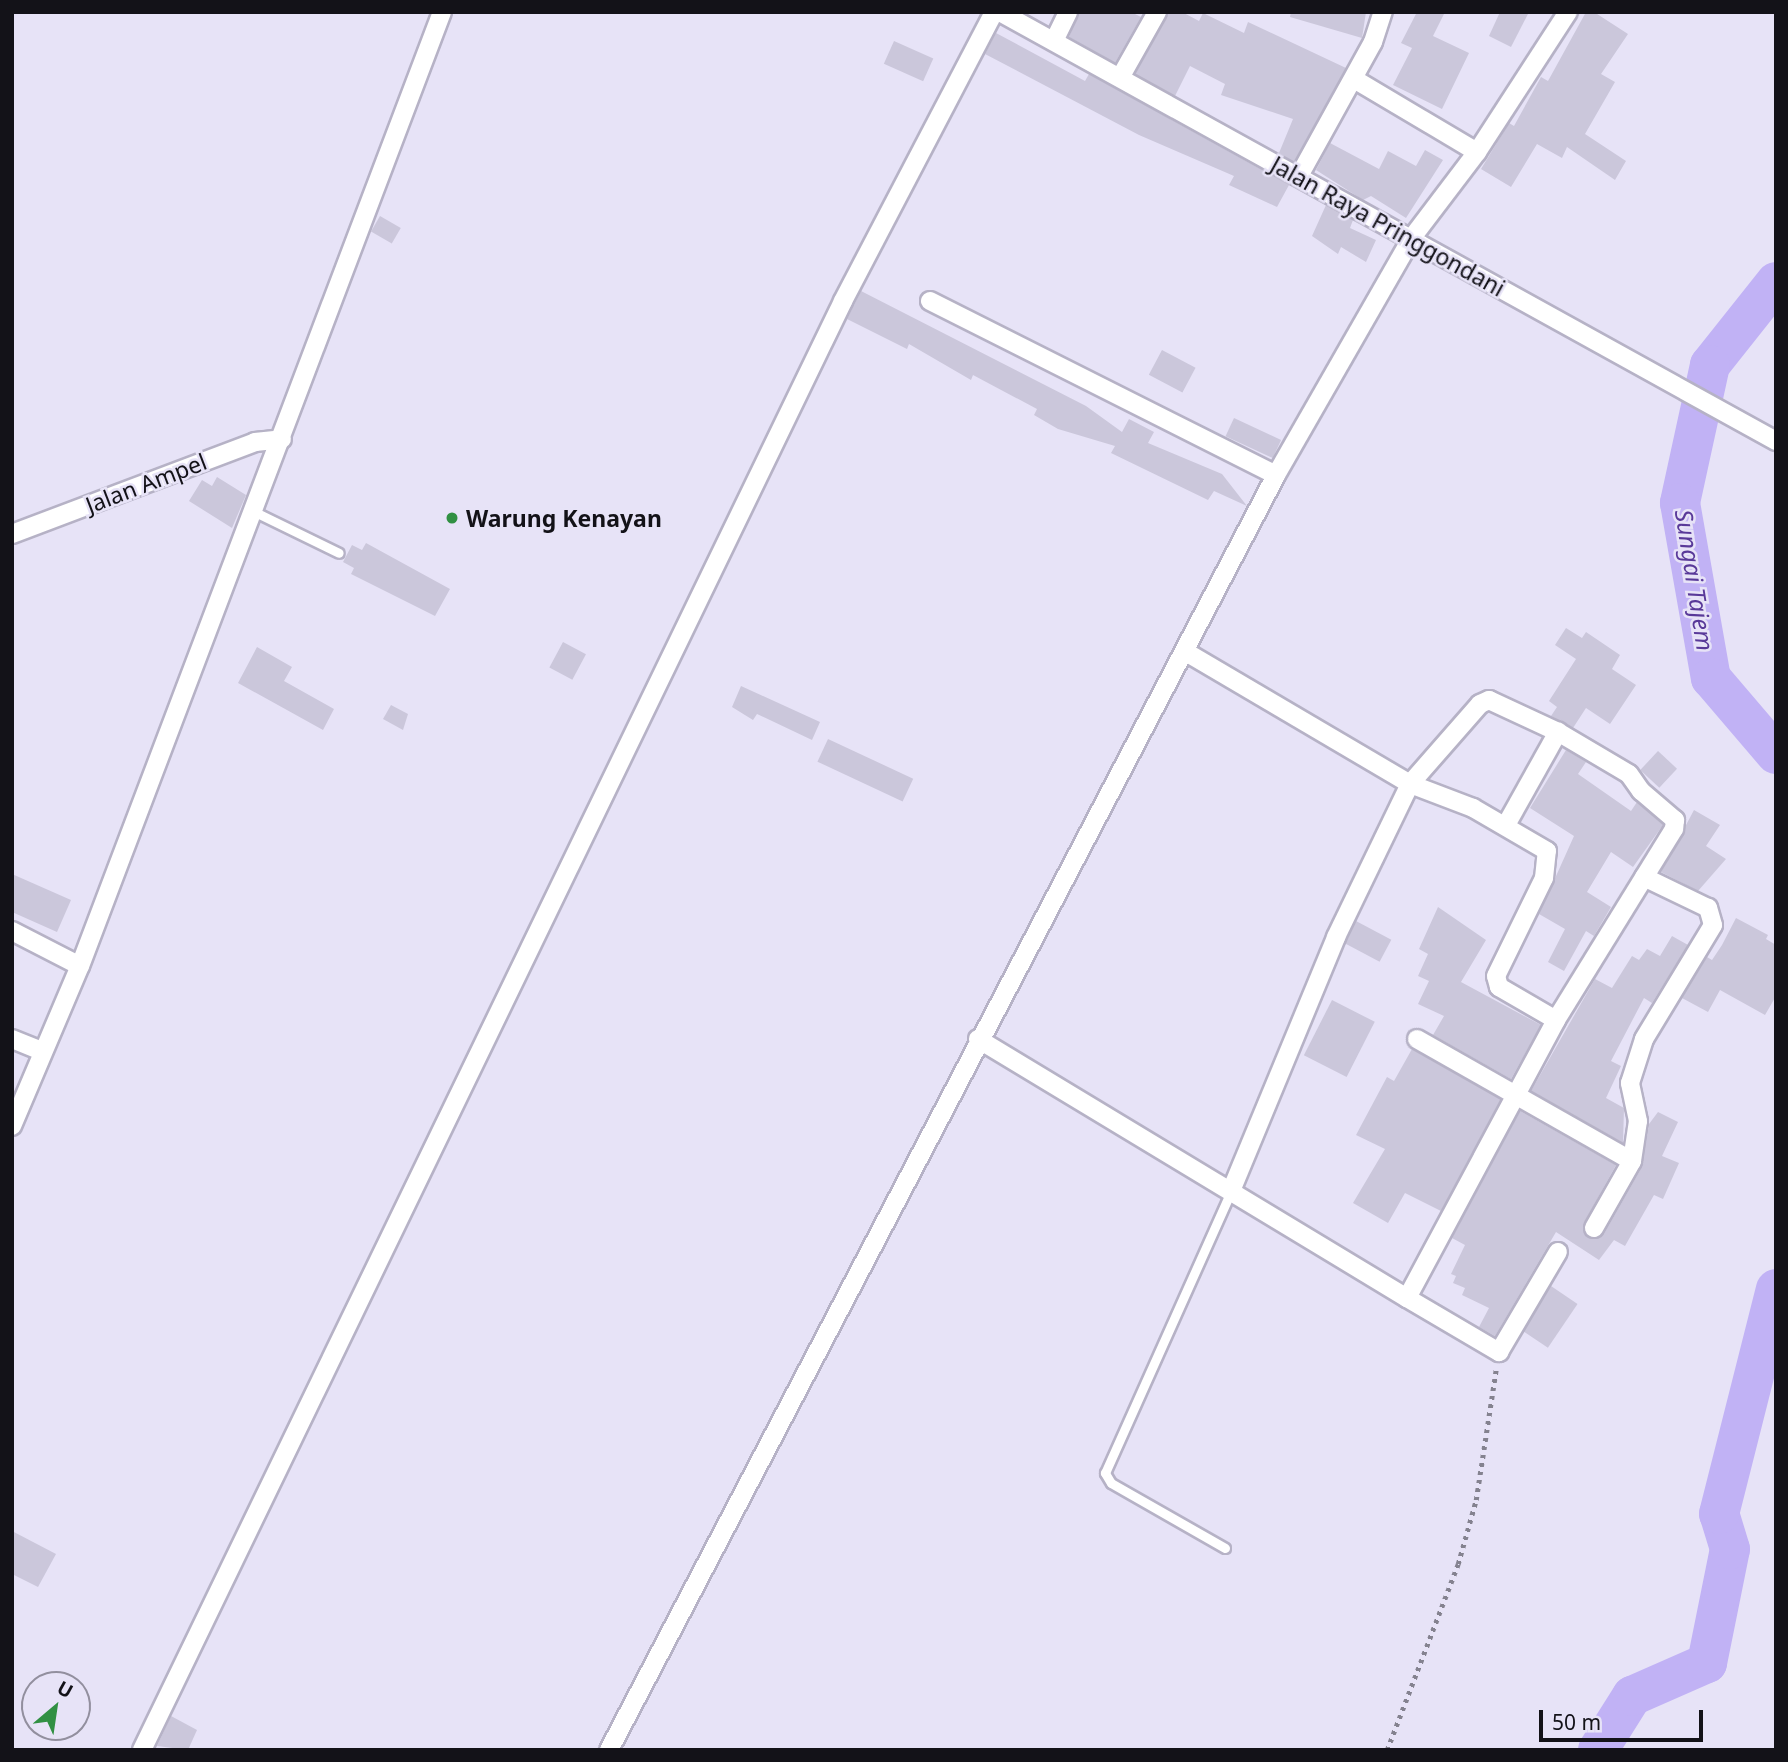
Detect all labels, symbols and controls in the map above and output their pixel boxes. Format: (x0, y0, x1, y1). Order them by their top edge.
street label: Jalan Raya Pringgondani (1266, 150, 1510, 302)
street label: Jalan Ampel (82, 447, 210, 519)
place label: Warung Kenayan (466, 504, 662, 532)
water label: Sungai Tajem (1670, 507, 1720, 653)
marker: Warung Kenayan (444, 510, 460, 526)
north arrow (21, 1671, 91, 1741)
text: U (53, 1675, 78, 1704)
scale bar (1543, 1696, 1708, 1740)
text: 50 m (1552, 1708, 1601, 1736)

